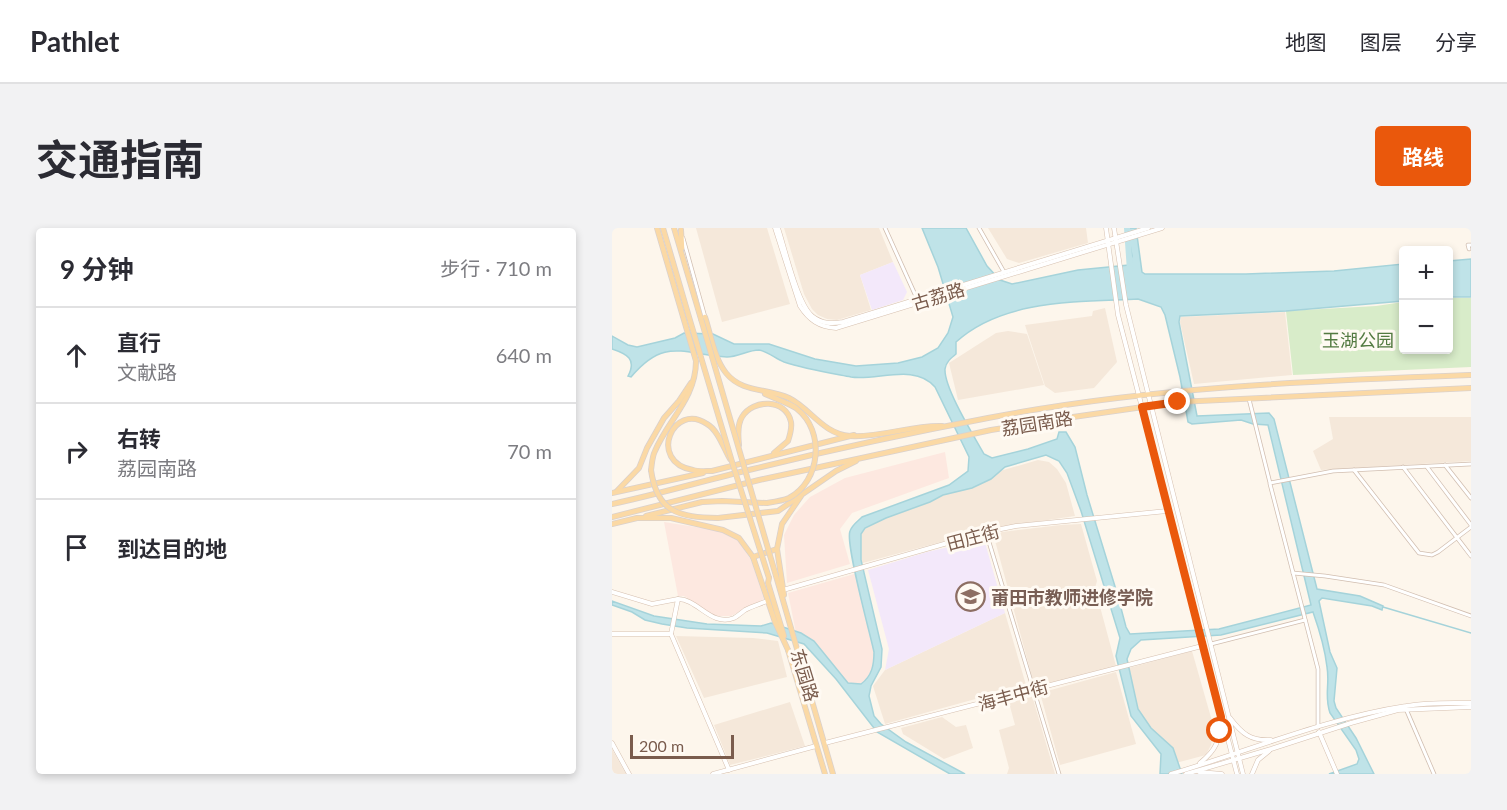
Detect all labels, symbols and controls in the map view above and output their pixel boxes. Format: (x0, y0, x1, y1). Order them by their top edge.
text: Pathlet (30, 24, 119, 58)
text: 地图 (1285, 29, 1327, 54)
text: 图层 (1360, 29, 1402, 54)
text: 分享 (1435, 29, 1477, 54)
button: 路线 (1375, 126, 1471, 186)
text: 交通指南 (36, 134, 204, 184)
map controls (1399, 246, 1453, 354)
button: + (1399, 246, 1453, 300)
text: 9 分钟 (60, 253, 133, 285)
text: 步行 · 710 m (440, 256, 552, 280)
street label: 古荔路 (909, 278, 967, 314)
button: − (1399, 300, 1453, 354)
text: 直行 (117, 329, 161, 356)
park label: 玉湖公园 (1322, 329, 1394, 351)
icon: ahead (60, 339, 93, 372)
text: 640 m (496, 343, 552, 367)
text: 文献路 (117, 360, 177, 384)
route end (1164, 388, 1190, 414)
street label: 荔园南路 (1000, 407, 1074, 439)
text: 右转 (117, 425, 161, 452)
icon: right (60, 435, 93, 468)
text: 70 m (507, 439, 552, 463)
text: 荔园南路 (117, 456, 197, 480)
street label: 田庄街 (944, 519, 1002, 555)
icon: arrive (60, 531, 93, 564)
text: 到达目的地 (117, 535, 227, 562)
school or university icon: 莆田市教师进修学院 (954, 581, 986, 613)
place label: 莆田市教师进修学院 (991, 586, 1153, 608)
street label: 东园路 (787, 646, 823, 704)
street label: 海丰中街 (975, 675, 1051, 715)
route start (1206, 717, 1232, 743)
scale bar (630, 732, 734, 760)
text: 200 m (639, 736, 684, 755)

